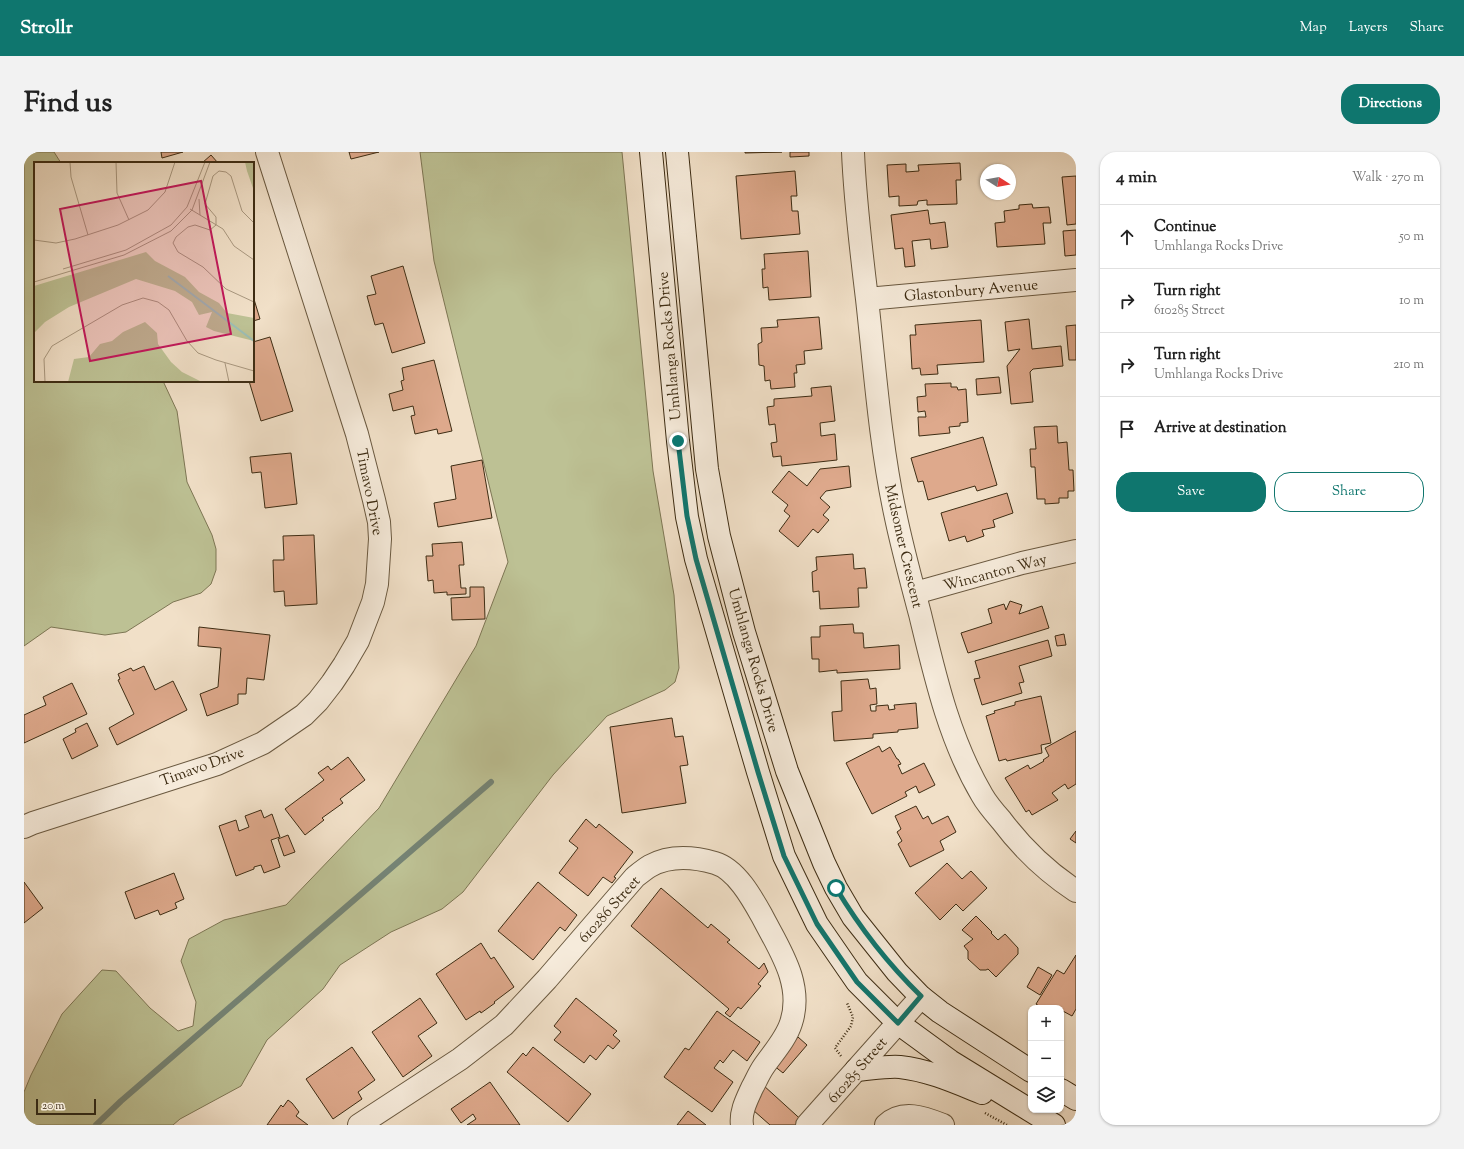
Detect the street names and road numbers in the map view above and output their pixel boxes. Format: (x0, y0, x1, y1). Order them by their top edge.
street label: Umhlanga Rocks Drive (654, 271, 687, 421)
street label: Glastonbury Avenue (903, 275, 1039, 308)
street label: Timavo Drive (350, 447, 387, 538)
street label: Midsomer Crescent (878, 482, 927, 610)
street label: Wincanton Way (941, 549, 1050, 597)
street label: Umhlanga Rocks Drive (722, 586, 783, 735)
street label: Timavo Drive (158, 742, 247, 792)
street label: 610286 Street (574, 872, 646, 948)
street label: 610285 Street (823, 1033, 893, 1109)

